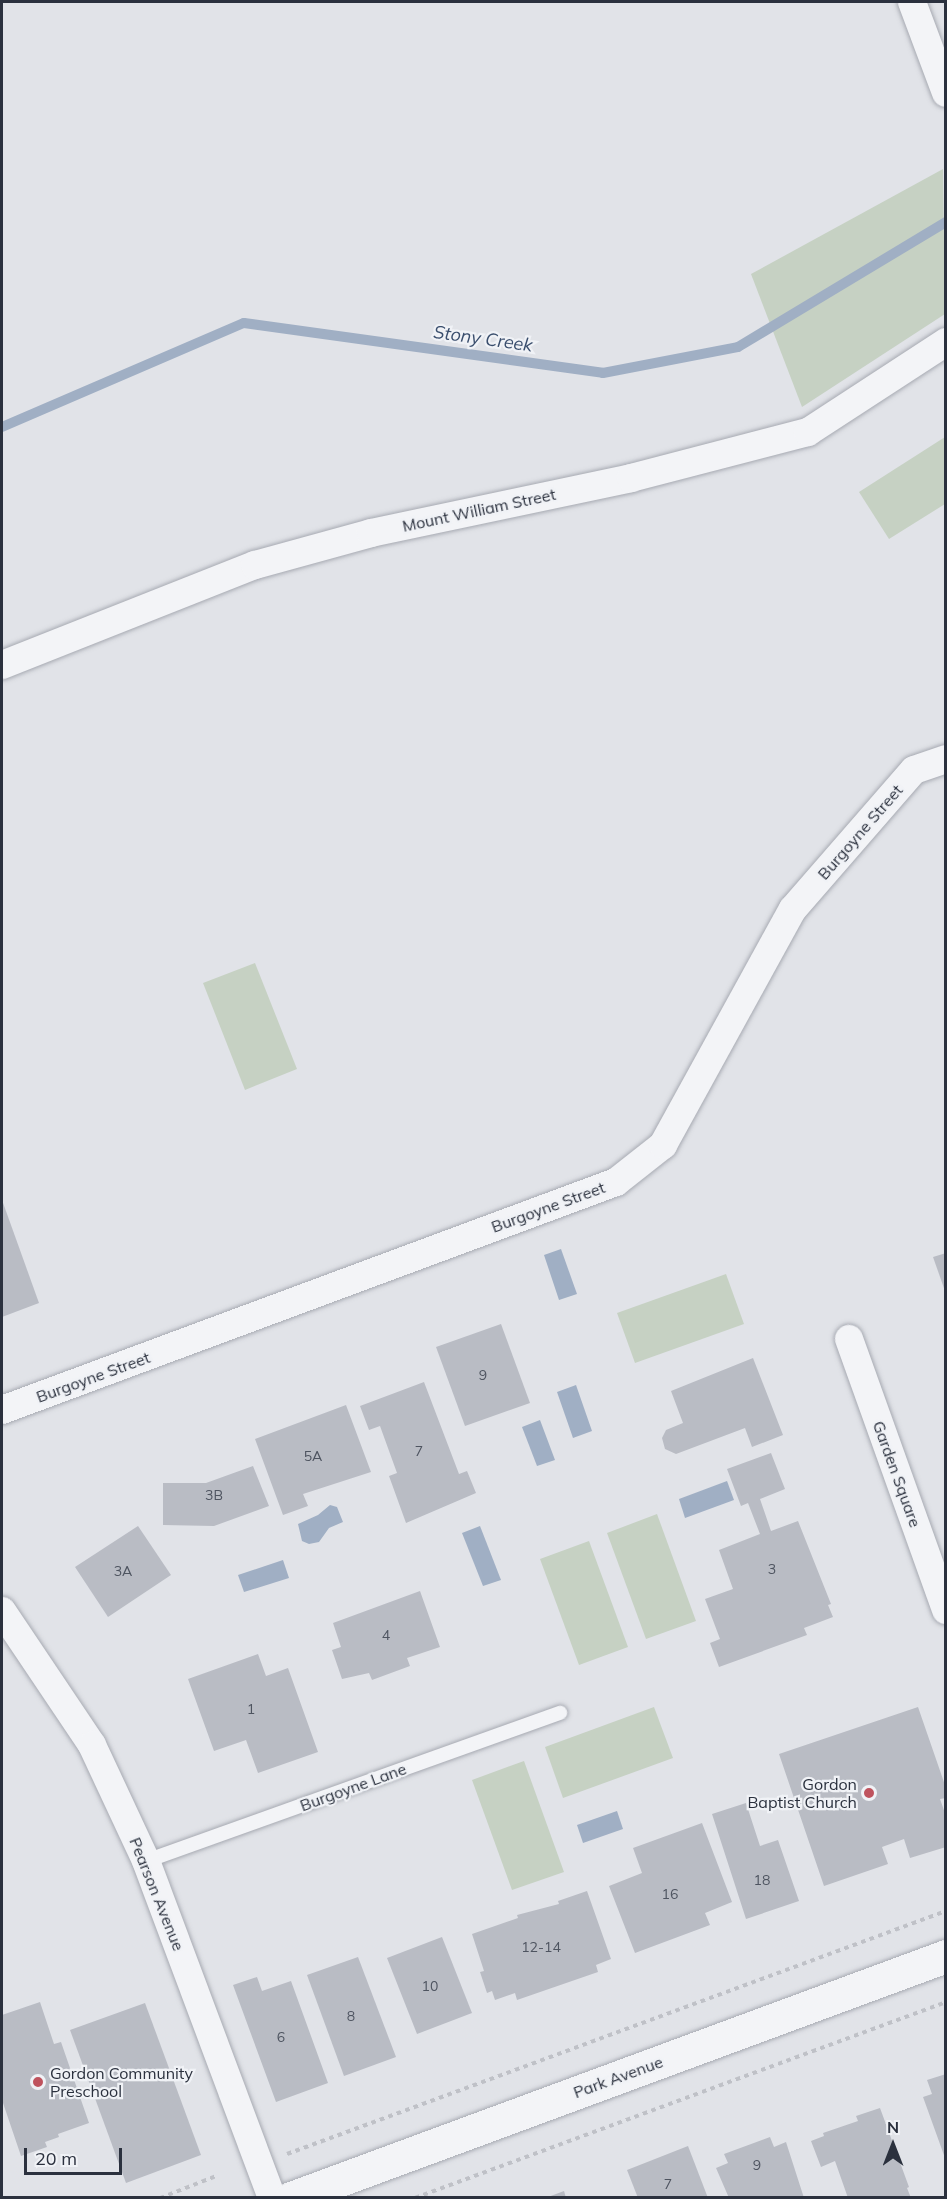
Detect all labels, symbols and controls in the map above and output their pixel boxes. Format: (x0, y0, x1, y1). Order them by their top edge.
water label: Stony Creek (432, 321, 534, 357)
street label: Mount William Street (401, 484, 557, 536)
street label: Burgoyne Street (814, 781, 906, 883)
street label: Burgoyne Street (489, 1178, 607, 1236)
street label: Burgoyne Street (34, 1348, 152, 1406)
house number: 9 (479, 1367, 487, 1383)
street label: Garden Square (869, 1418, 925, 1530)
house number: 7 (415, 1443, 423, 1459)
house number: 5A (304, 1448, 322, 1464)
house number: 3B (205, 1487, 223, 1503)
house number: 3 (768, 1561, 776, 1577)
house number: 3A (114, 1563, 132, 1579)
house number: 4 (382, 1627, 390, 1643)
house number: 1 (247, 1701, 255, 1717)
street label: Burgoyne Lane (297, 1759, 409, 1815)
place label: Gordon Baptist Church (747, 1774, 857, 1812)
marker: Gordon Baptist Church (862, 1786, 876, 1800)
street label: Pearson Avenue (126, 1835, 188, 1953)
house number: 18 (754, 1872, 770, 1888)
house number: 16 (662, 1886, 678, 1902)
house number: 12-14 (521, 1939, 561, 1955)
house number: 10 (422, 1978, 438, 1994)
house number: 8 (347, 2008, 355, 2024)
house number: 6 (277, 2029, 285, 2045)
street label: Park Avenue (571, 2052, 665, 2102)
place label: Gordon Community Preschool (50, 2063, 193, 2101)
marker: Gordon Community Preschool (31, 2075, 45, 2089)
north arrow (863, 2115, 923, 2175)
text: N (887, 2117, 899, 2137)
scale bar (27, 2136, 124, 2174)
text: 20 m (35, 2147, 77, 2170)
house number: 9 (753, 2157, 761, 2173)
house number: 7 (664, 2176, 672, 2192)

